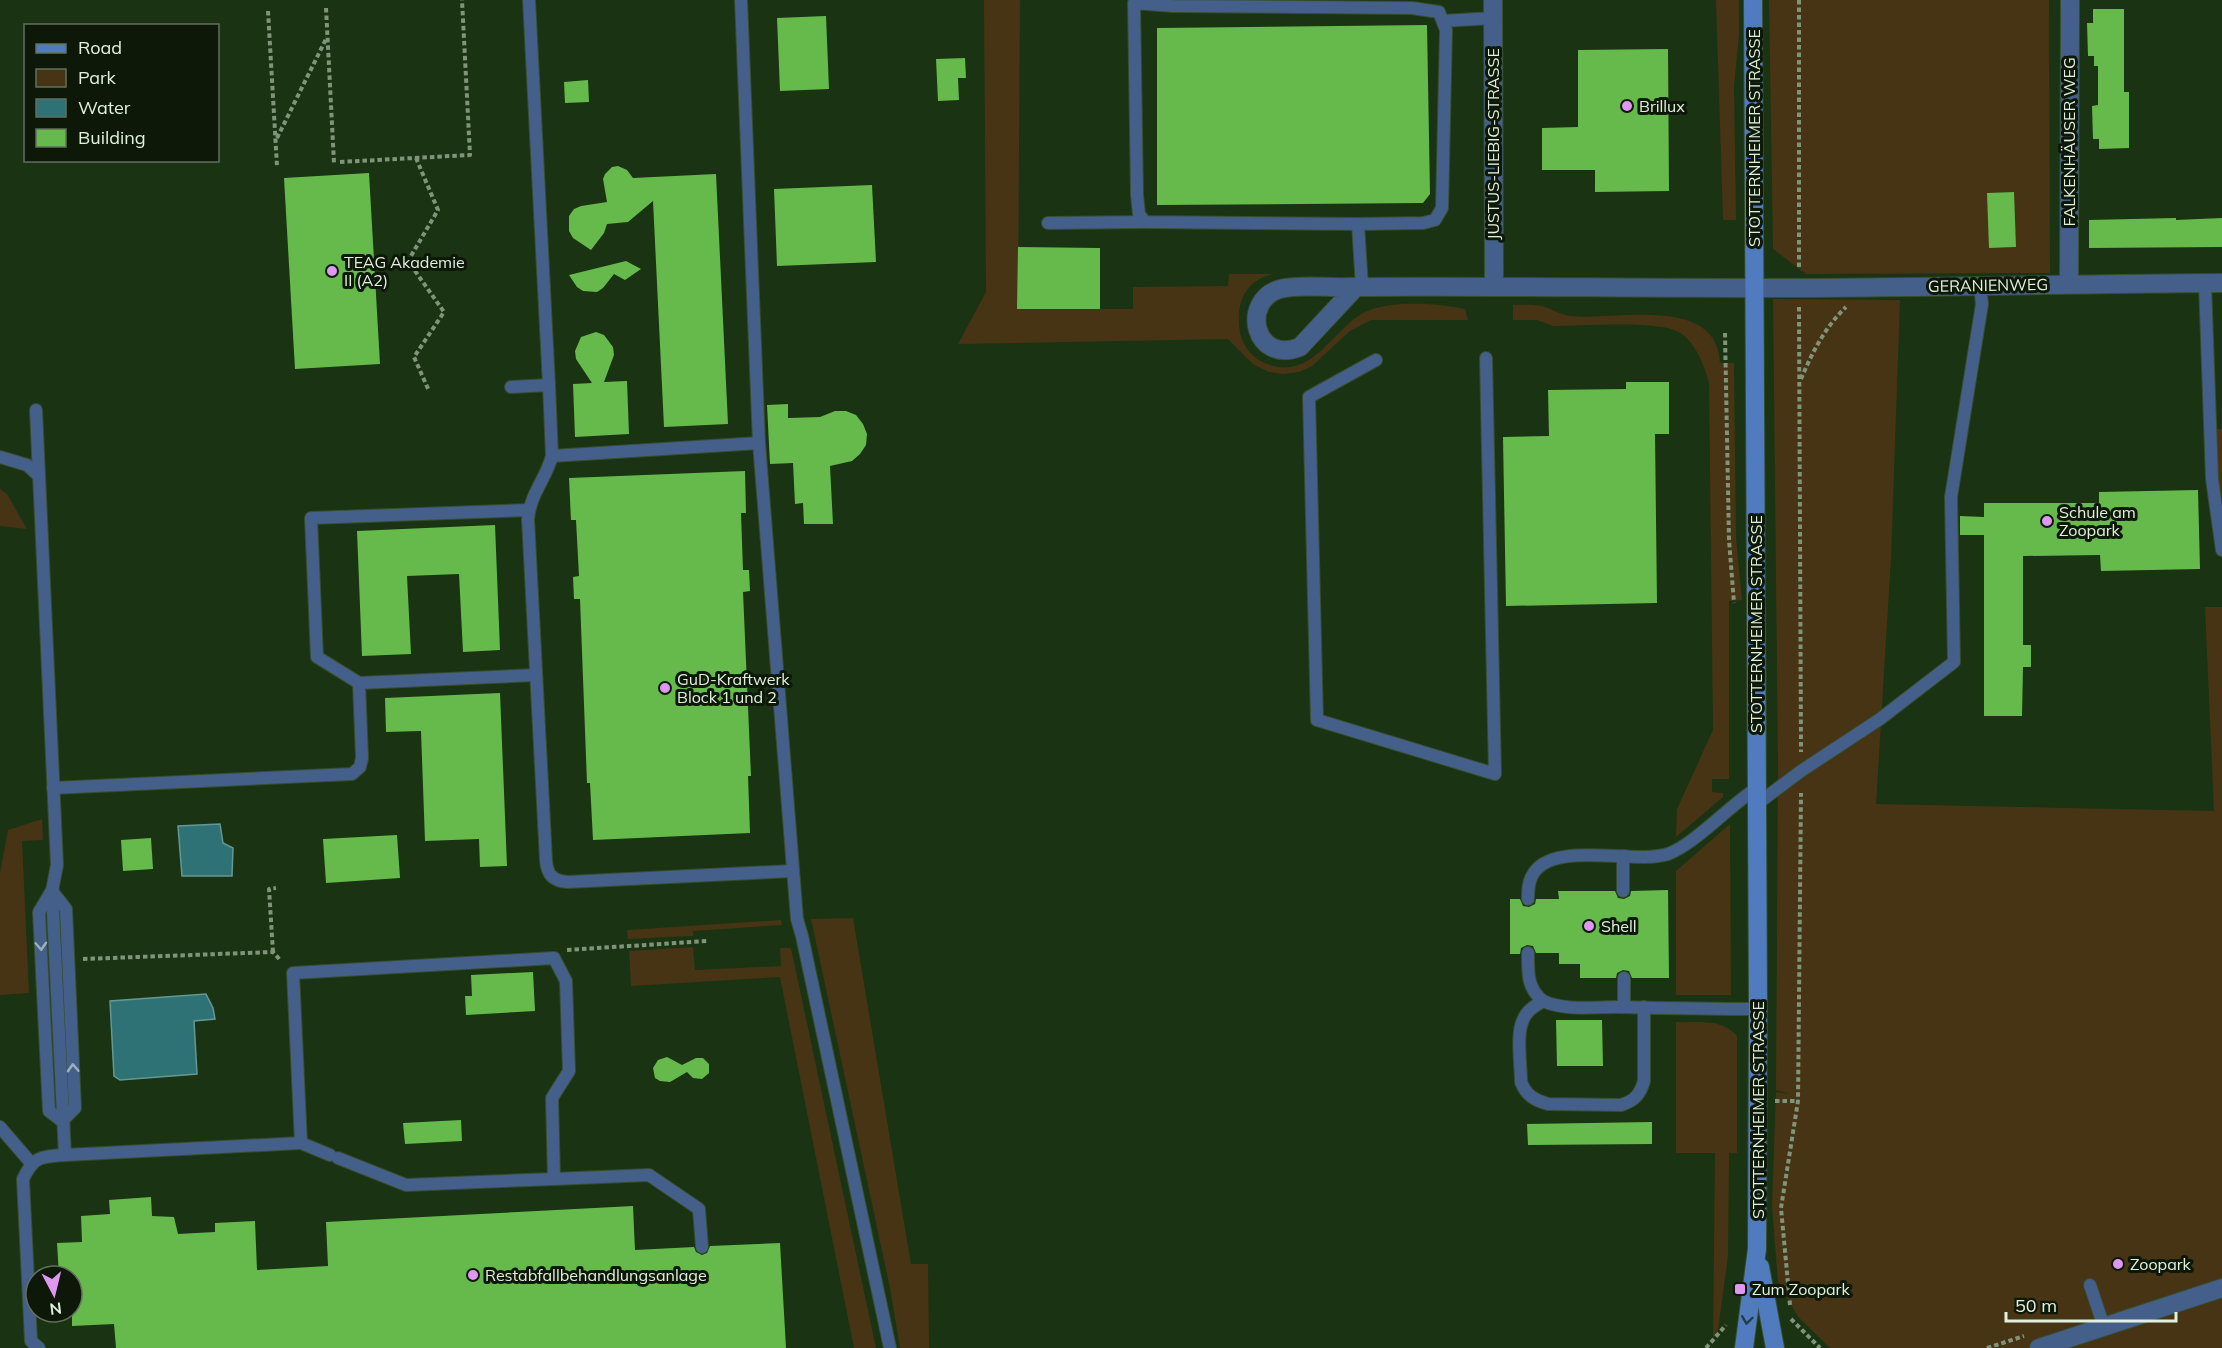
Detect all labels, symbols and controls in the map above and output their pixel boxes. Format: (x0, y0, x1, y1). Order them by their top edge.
legend (24, 24, 219, 162)
street label: STOTTERNHEIMER STRASSE (1744, 29, 1764, 247)
text: Road (78, 36, 122, 59)
street label: JUSTUS-LIEBIG-STRASSE (1483, 48, 1503, 240)
street label: FALKENHÄUSER WEG (2059, 57, 2079, 227)
text: Park (78, 66, 117, 89)
text: Water (78, 96, 131, 119)
place label: Brillux (1639, 96, 1685, 116)
marker: Brillux (1620, 99, 1634, 113)
text: Building (78, 126, 146, 149)
place label: TEAG Akademie II (A2) (344, 252, 465, 290)
marker: TEAG Akademie II (A2) (325, 264, 339, 278)
street label: GERANIENWEG (1928, 274, 2048, 296)
place label: Schule am Zoopark (2059, 502, 2136, 540)
marker: Schule am Zoopark (2040, 514, 2054, 528)
street label: STOTTERNHEIMER STRASSE (1746, 515, 1766, 733)
place label: GuD-Kraftwerk Block 1 und 2 (677, 669, 790, 707)
marker: GuD-Kraftwerk Block 1 und 2 (658, 681, 672, 695)
place label: Shell (1601, 916, 1637, 936)
marker: Shell (1582, 919, 1596, 933)
one-way arrow (34, 941, 47, 950)
street label: STOTTERNHEIMER STRASSE (1748, 1001, 1768, 1219)
one-way arrow (67, 1063, 80, 1072)
place label: Zoopark (2130, 1254, 2192, 1274)
marker: Zoopark (2111, 1257, 2125, 1271)
north arrow (24, 1264, 84, 1324)
place label: Restabfallbehandlungsanlage (485, 1265, 707, 1285)
marker: Restabfallbehandlungsanlage (466, 1268, 480, 1282)
place label: Zum Zoopark (1752, 1279, 1850, 1299)
marker: Zum Zoopark (1733, 1282, 1747, 1296)
scale bar (2006, 1285, 2176, 1323)
text: 50 m (2015, 1294, 2057, 1317)
text: N (49, 1298, 63, 1320)
one-way arrow (1742, 1316, 1754, 1325)

